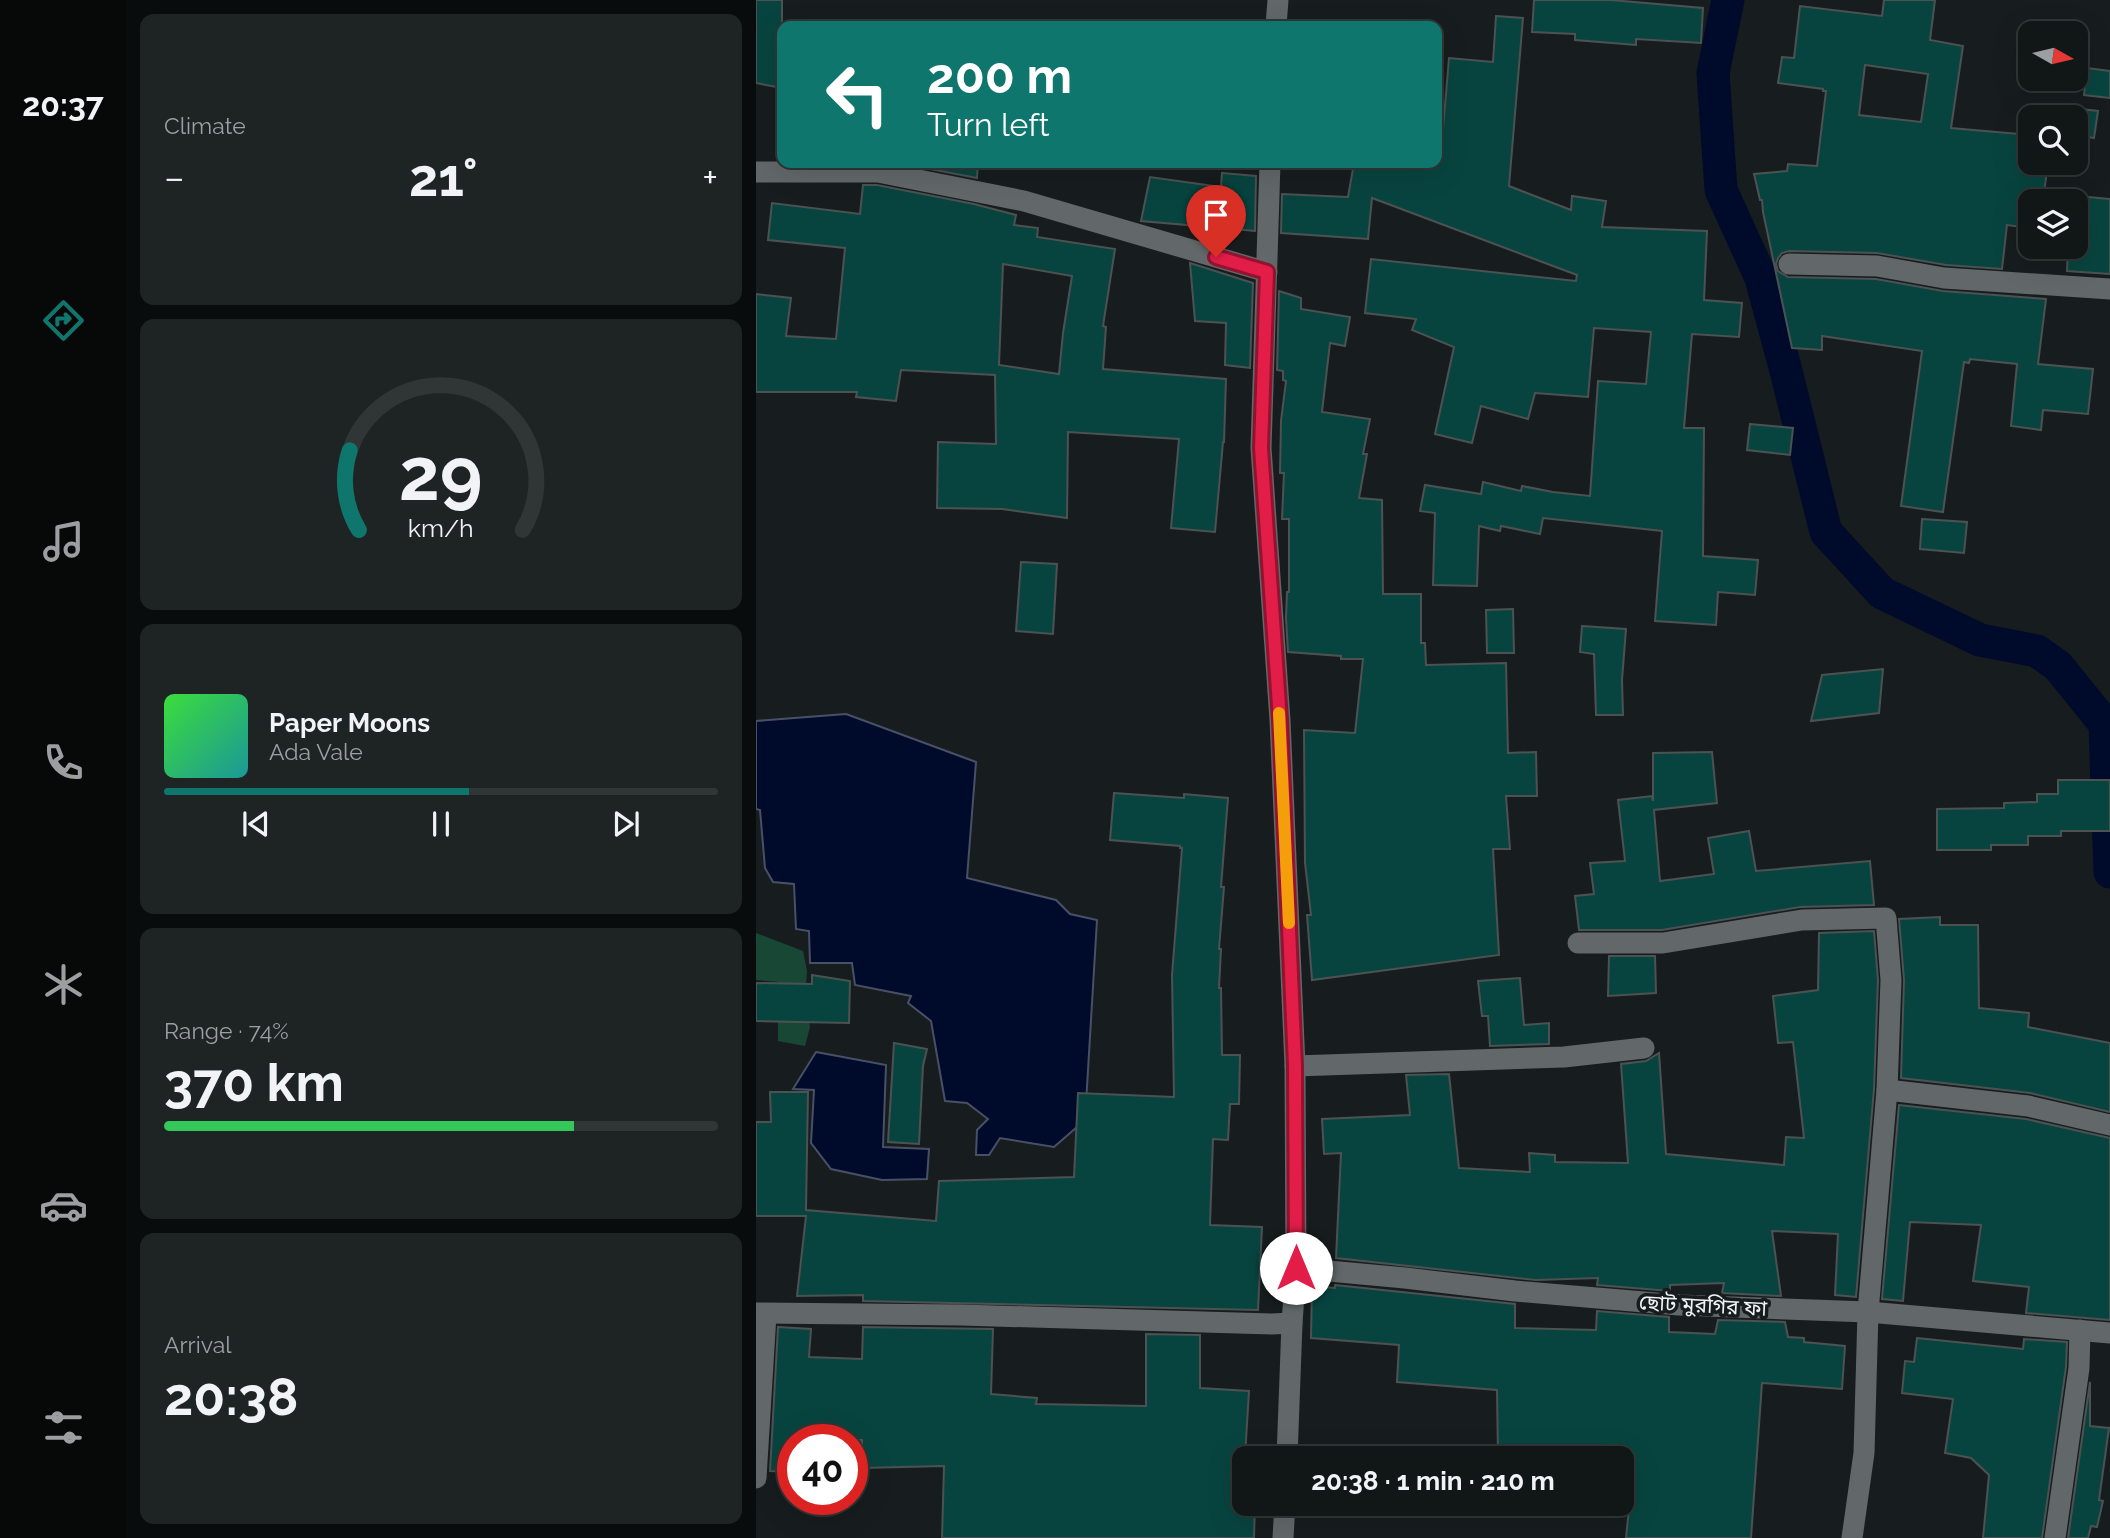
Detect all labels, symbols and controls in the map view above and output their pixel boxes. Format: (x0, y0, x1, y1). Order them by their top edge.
north arrow (2018, 21, 2088, 91)
map controls (2018, 21, 2088, 259)
text: 200 m (927, 47, 1072, 104)
icon: left (812, 49, 903, 140)
text: 20:37 (22, 86, 104, 123)
button: search (2018, 105, 2088, 175)
text: Turn left (927, 106, 1049, 143)
text: Climate (164, 112, 246, 139)
text: 21° (409, 147, 478, 208)
text: − (164, 155, 184, 200)
text: + (702, 155, 718, 200)
pin (1186, 185, 1246, 257)
button: layers (2018, 189, 2088, 259)
icon: arrive (1197, 196, 1235, 234)
icon: directions (39, 296, 88, 345)
text: 29 (399, 433, 483, 518)
text: km/h (408, 513, 474, 543)
icon: music (39, 517, 88, 566)
text: Paper Moons (269, 708, 430, 738)
icon: phone (39, 738, 88, 787)
text: Ada Vale (269, 738, 363, 765)
icon: previous (237, 805, 275, 843)
icon: pause (422, 805, 460, 843)
icon: next (607, 805, 645, 843)
icon: climate (39, 960, 88, 1009)
text: Range · 74% (164, 1017, 289, 1044)
text: 370 km (164, 1052, 344, 1113)
icon: car (39, 1181, 88, 1230)
position arrow (1259, 1231, 1333, 1305)
street label: ছোট মুরগির ফা (1638, 1289, 1768, 1321)
text: Arrival (164, 1331, 231, 1358)
text: 20:38 (164, 1366, 299, 1427)
icon: filters (39, 1403, 88, 1452)
speed limit sign: 40 (777, 1424, 868, 1515)
text: 20:38 · 1 min · 210 m (1311, 1466, 1555, 1496)

